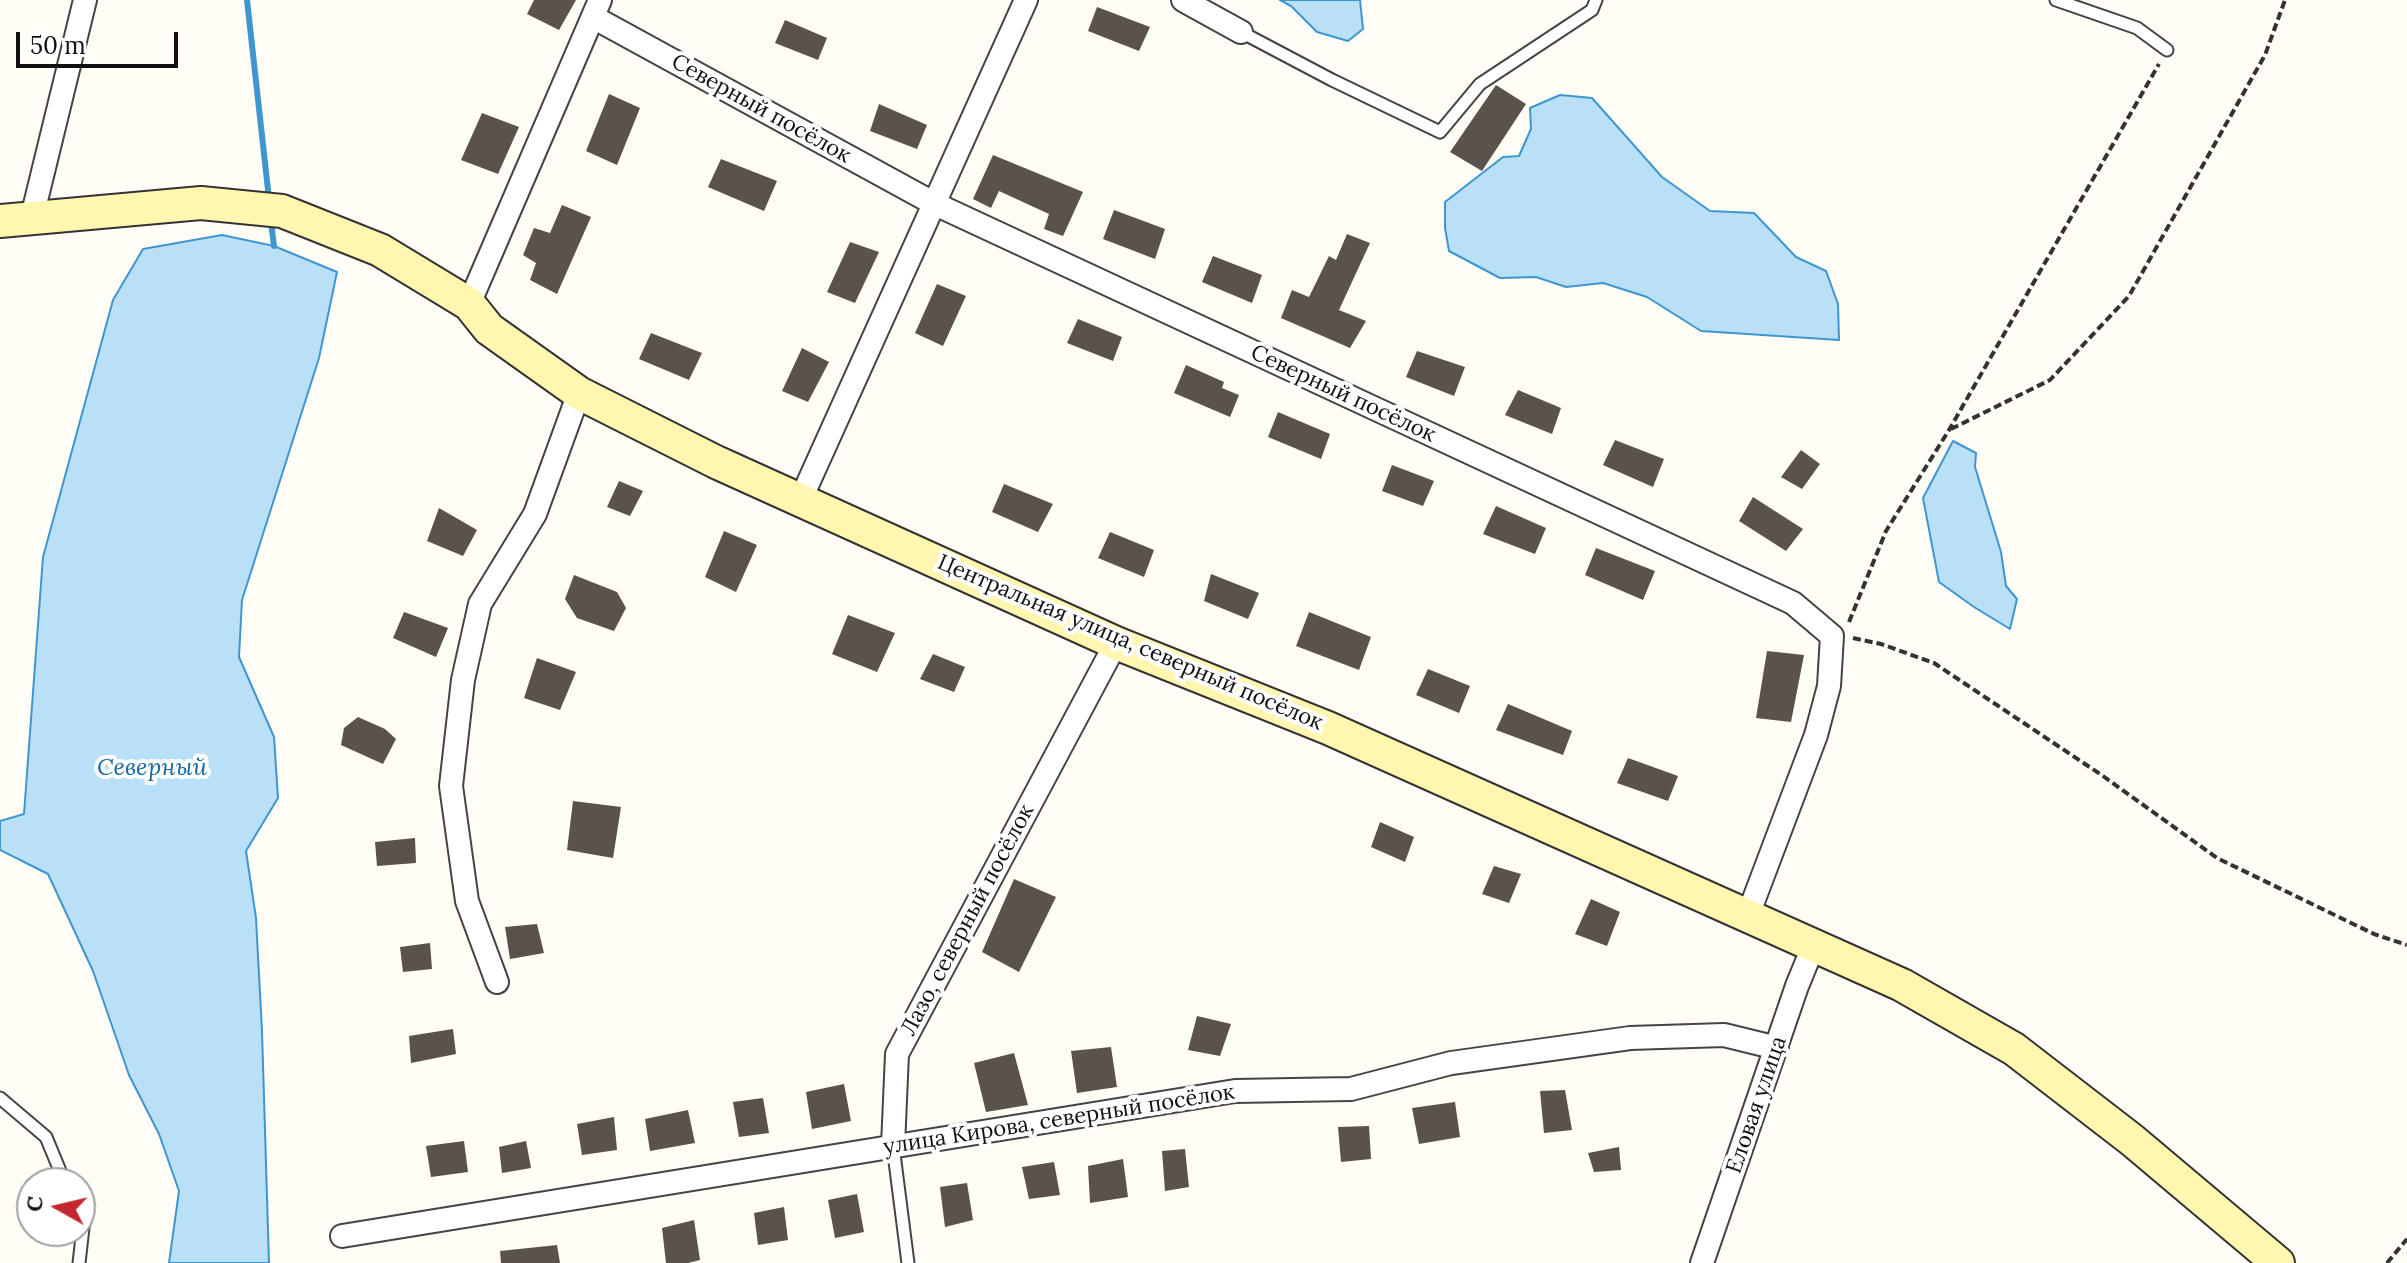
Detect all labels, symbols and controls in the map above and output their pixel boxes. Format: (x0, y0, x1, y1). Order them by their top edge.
scale bar (20, 16, 182, 66)
text: 50 m (30, 30, 86, 61)
street label: Северный посёлок (667, 49, 855, 169)
street label: Северный посёлок (1246, 340, 1440, 448)
street label: Центральная улица, северный посёлок (933, 550, 1327, 736)
water label: Северный (97, 754, 207, 782)
street label: Лазо, северный посёлок (896, 800, 1040, 1040)
street label: Еловая улица (1721, 1033, 1793, 1177)
street label: улица Кирова, северный посёлок (881, 1079, 1237, 1161)
north arrow (16, 1167, 96, 1247)
text: С (19, 1195, 49, 1213)

